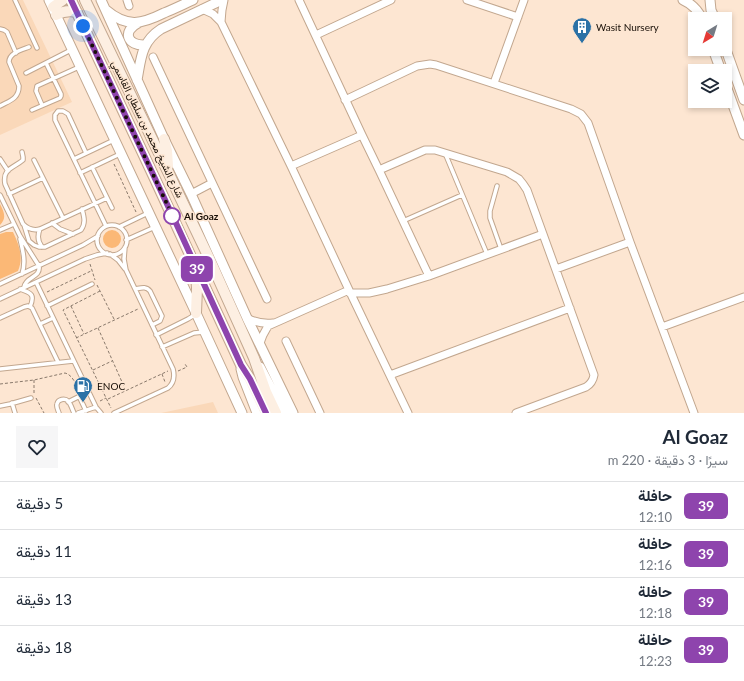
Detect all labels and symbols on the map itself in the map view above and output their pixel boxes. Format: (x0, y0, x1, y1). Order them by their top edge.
north arrow (688, 12, 732, 56)
your location (73, 16, 93, 36)
building icon: Wasit Nursery (571, 16, 593, 44)
place label: Wasit Nursery (596, 21, 660, 33)
street label: شارع الشيخ محمد بن سلطان القاسمي (107, 58, 187, 201)
marker: Al Goaz (163, 207, 181, 225)
place label: Al Goaz (183, 210, 219, 222)
line badge: 39 (179, 256, 215, 282)
fuel station icon: ENOC (72, 375, 94, 403)
place label: ENOC (97, 380, 125, 392)

